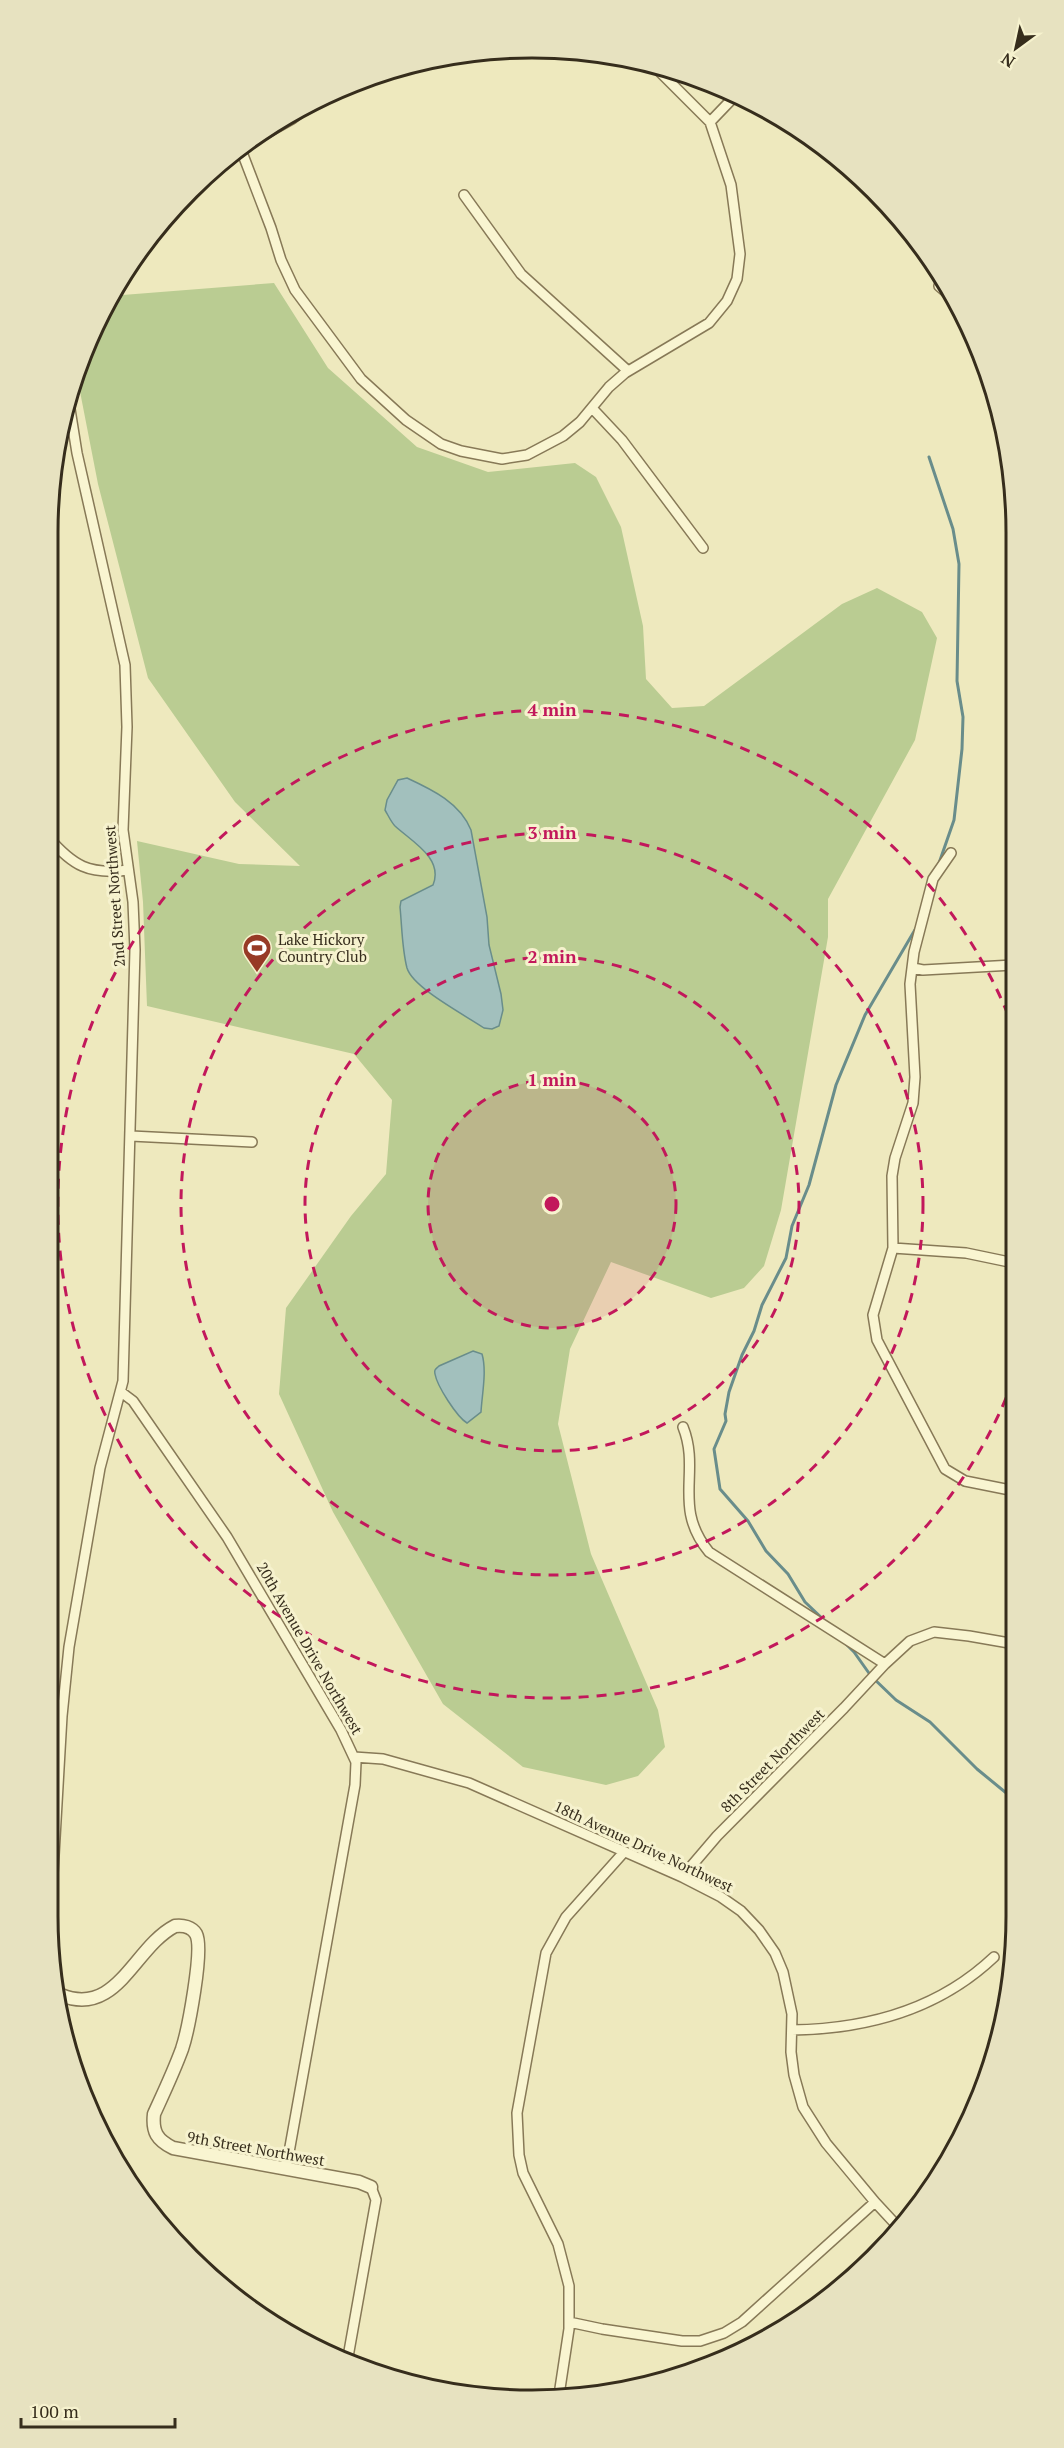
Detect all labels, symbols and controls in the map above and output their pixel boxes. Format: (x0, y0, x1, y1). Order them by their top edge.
north arrow (986, 18, 1046, 78)
text: N (997, 48, 1019, 73)
text: 4 min (527, 697, 577, 721)
text: 3 min (527, 820, 577, 844)
street label: 2nd Street Northwest (99, 824, 129, 968)
place label: Lake Hickory Country Club (278, 929, 367, 966)
sports icon: Lake Hickory Country Club (241, 932, 273, 974)
text: 2 min (527, 944, 577, 968)
text: 1 min (527, 1067, 577, 1091)
centre of rings (542, 1194, 562, 1214)
street label: 20th Avenue Drive Northwest (252, 1558, 368, 1738)
street label: 8th Street Northwest (716, 1703, 829, 1816)
street label: 18th Avenue Drive Northwest (551, 1796, 737, 1897)
street label: 9th Street Northwest (186, 2126, 327, 2170)
scale bar (21, 2391, 176, 2429)
text: 100 m (30, 2399, 79, 2423)

